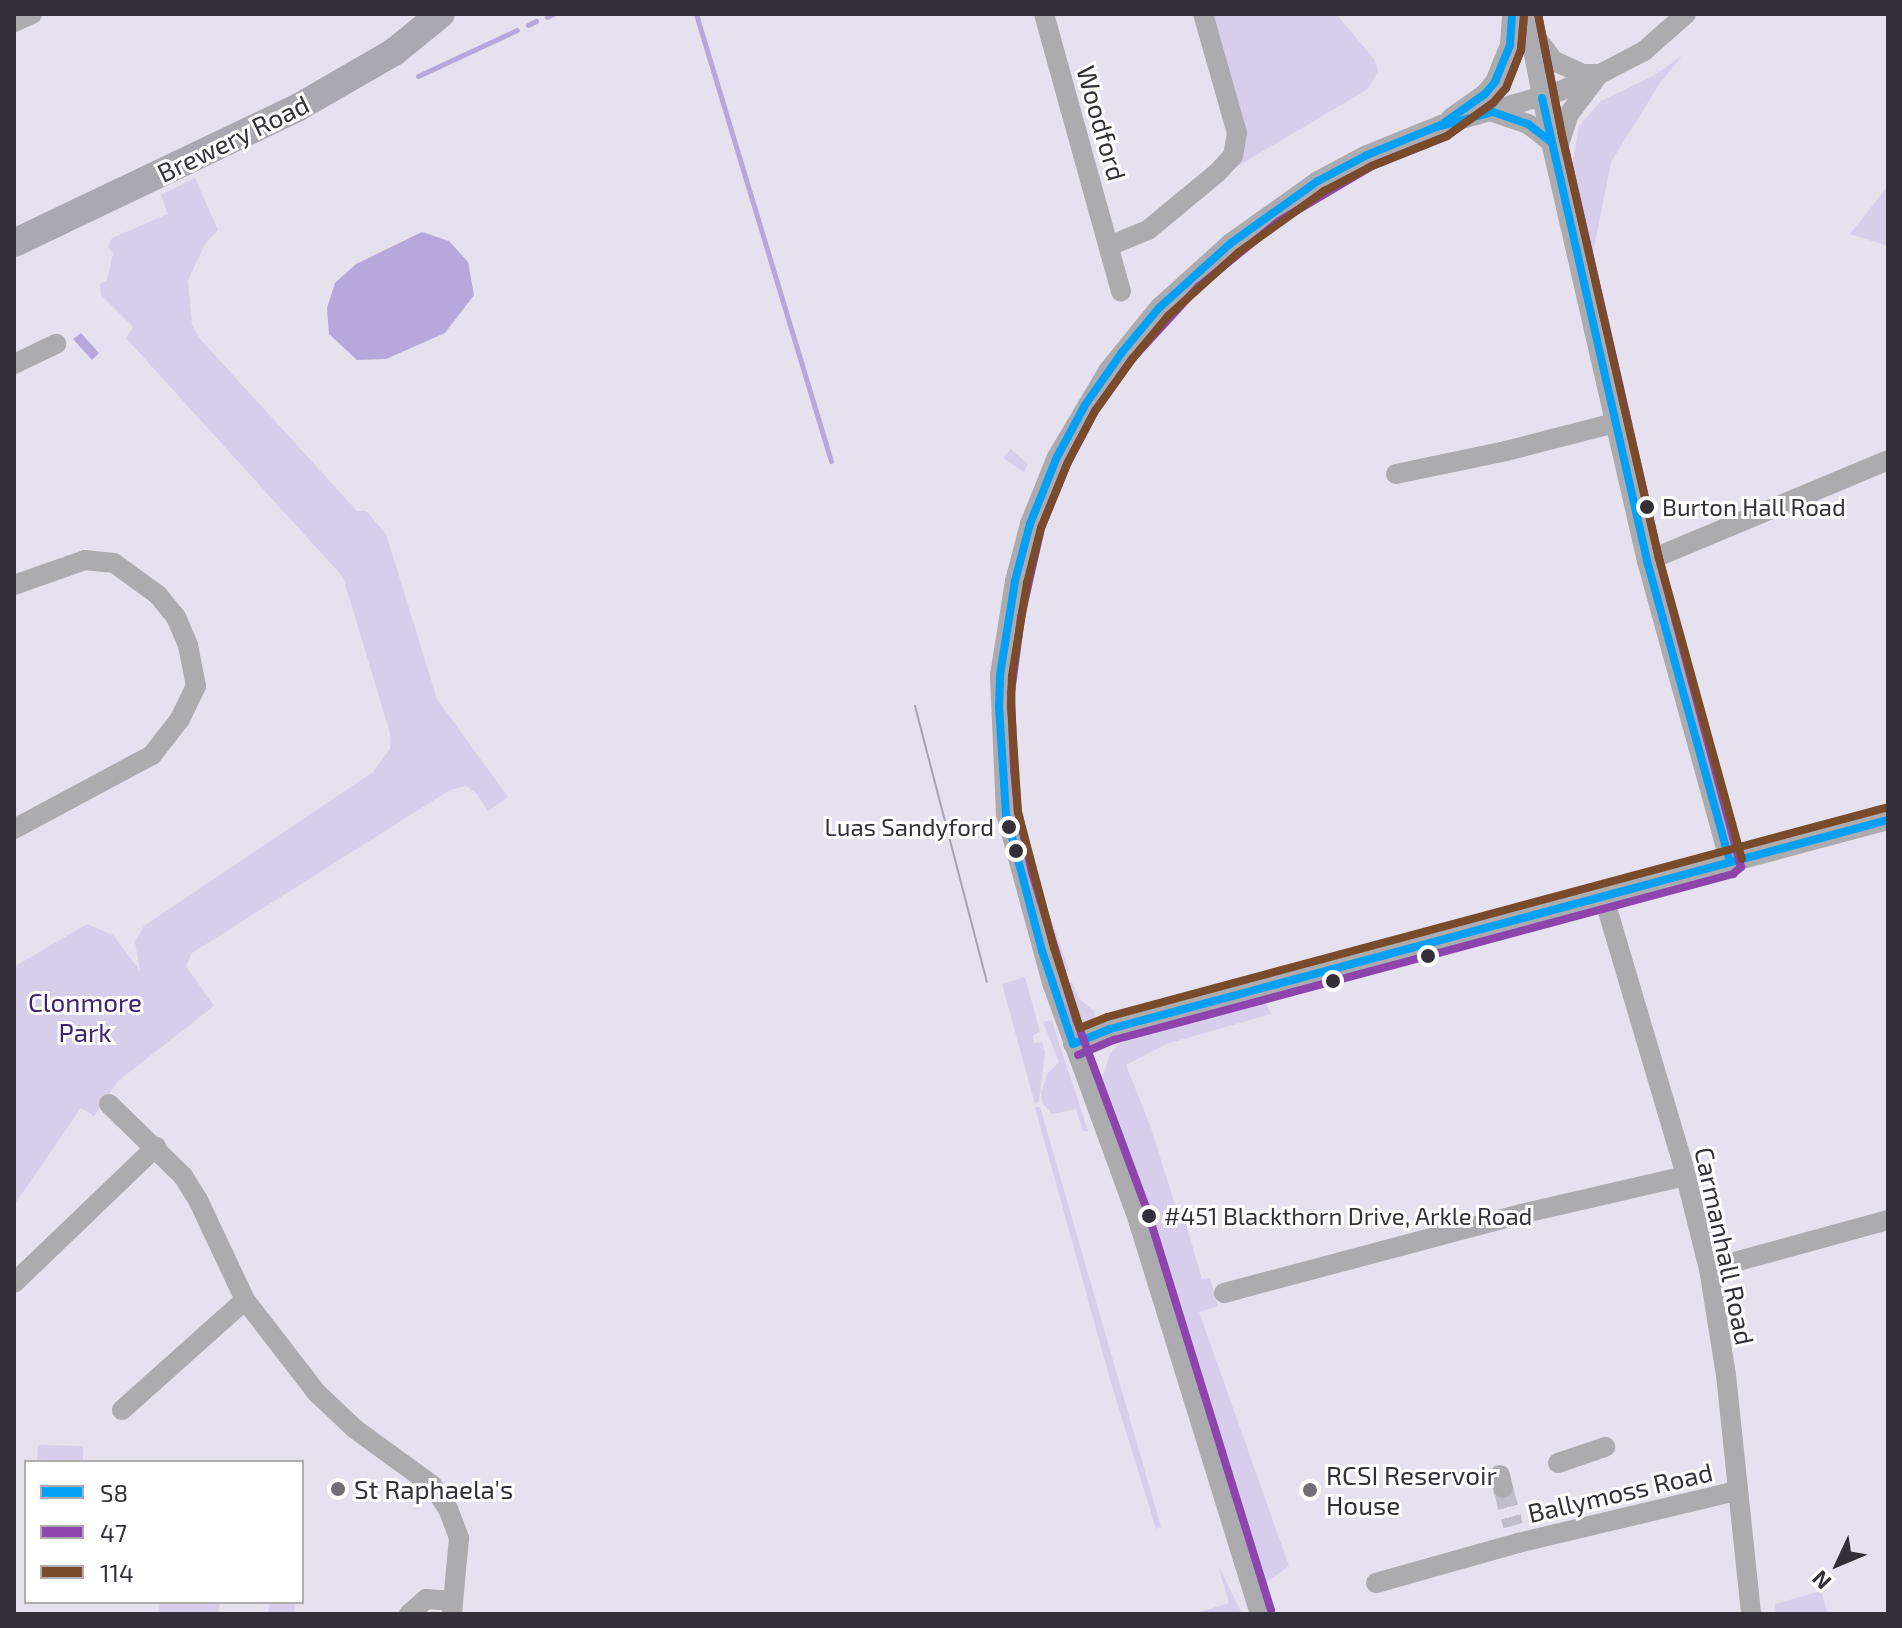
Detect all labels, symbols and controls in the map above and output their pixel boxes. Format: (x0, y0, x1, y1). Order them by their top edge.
street label: Woodford (1071, 62, 1133, 184)
street label: Brewery Road (152, 88, 314, 188)
place label: Burton Hall Road (1662, 493, 1846, 521)
marker: Burton Hall Road (1639, 499, 1655, 515)
place label: Luas Sandyford (825, 813, 994, 841)
marker: Luas Sandyford (1001, 819, 1017, 835)
unlabelled marker (1008, 843, 1024, 859)
unlabelled marker (1420, 948, 1436, 964)
unlabelled marker (1325, 973, 1341, 989)
park label: Clonmore Park (28, 986, 142, 1048)
street label: Carmanhall Road (1689, 1144, 1761, 1348)
place label: #451 Blackthorn Drive, Arkle Road (1164, 1202, 1533, 1230)
marker: #451 Blackthorn Drive, Arkle Road (1141, 1208, 1157, 1224)
street label: Ballymoss Road (1525, 1456, 1715, 1528)
place label: RCSI Reservoir House (1326, 1459, 1497, 1520)
legend (24, 1460, 304, 1604)
place label: St Raphaela's (354, 1473, 513, 1505)
text: S8 (100, 1478, 128, 1507)
marker: St Raphaela's (329, 1480, 347, 1498)
marker: RCSI Reservoir House (1301, 1481, 1319, 1499)
text: 47 (100, 1518, 127, 1547)
north arrow (1798, 1524, 1878, 1604)
text: 114 (100, 1558, 134, 1587)
text: N (1806, 1566, 1836, 1595)

